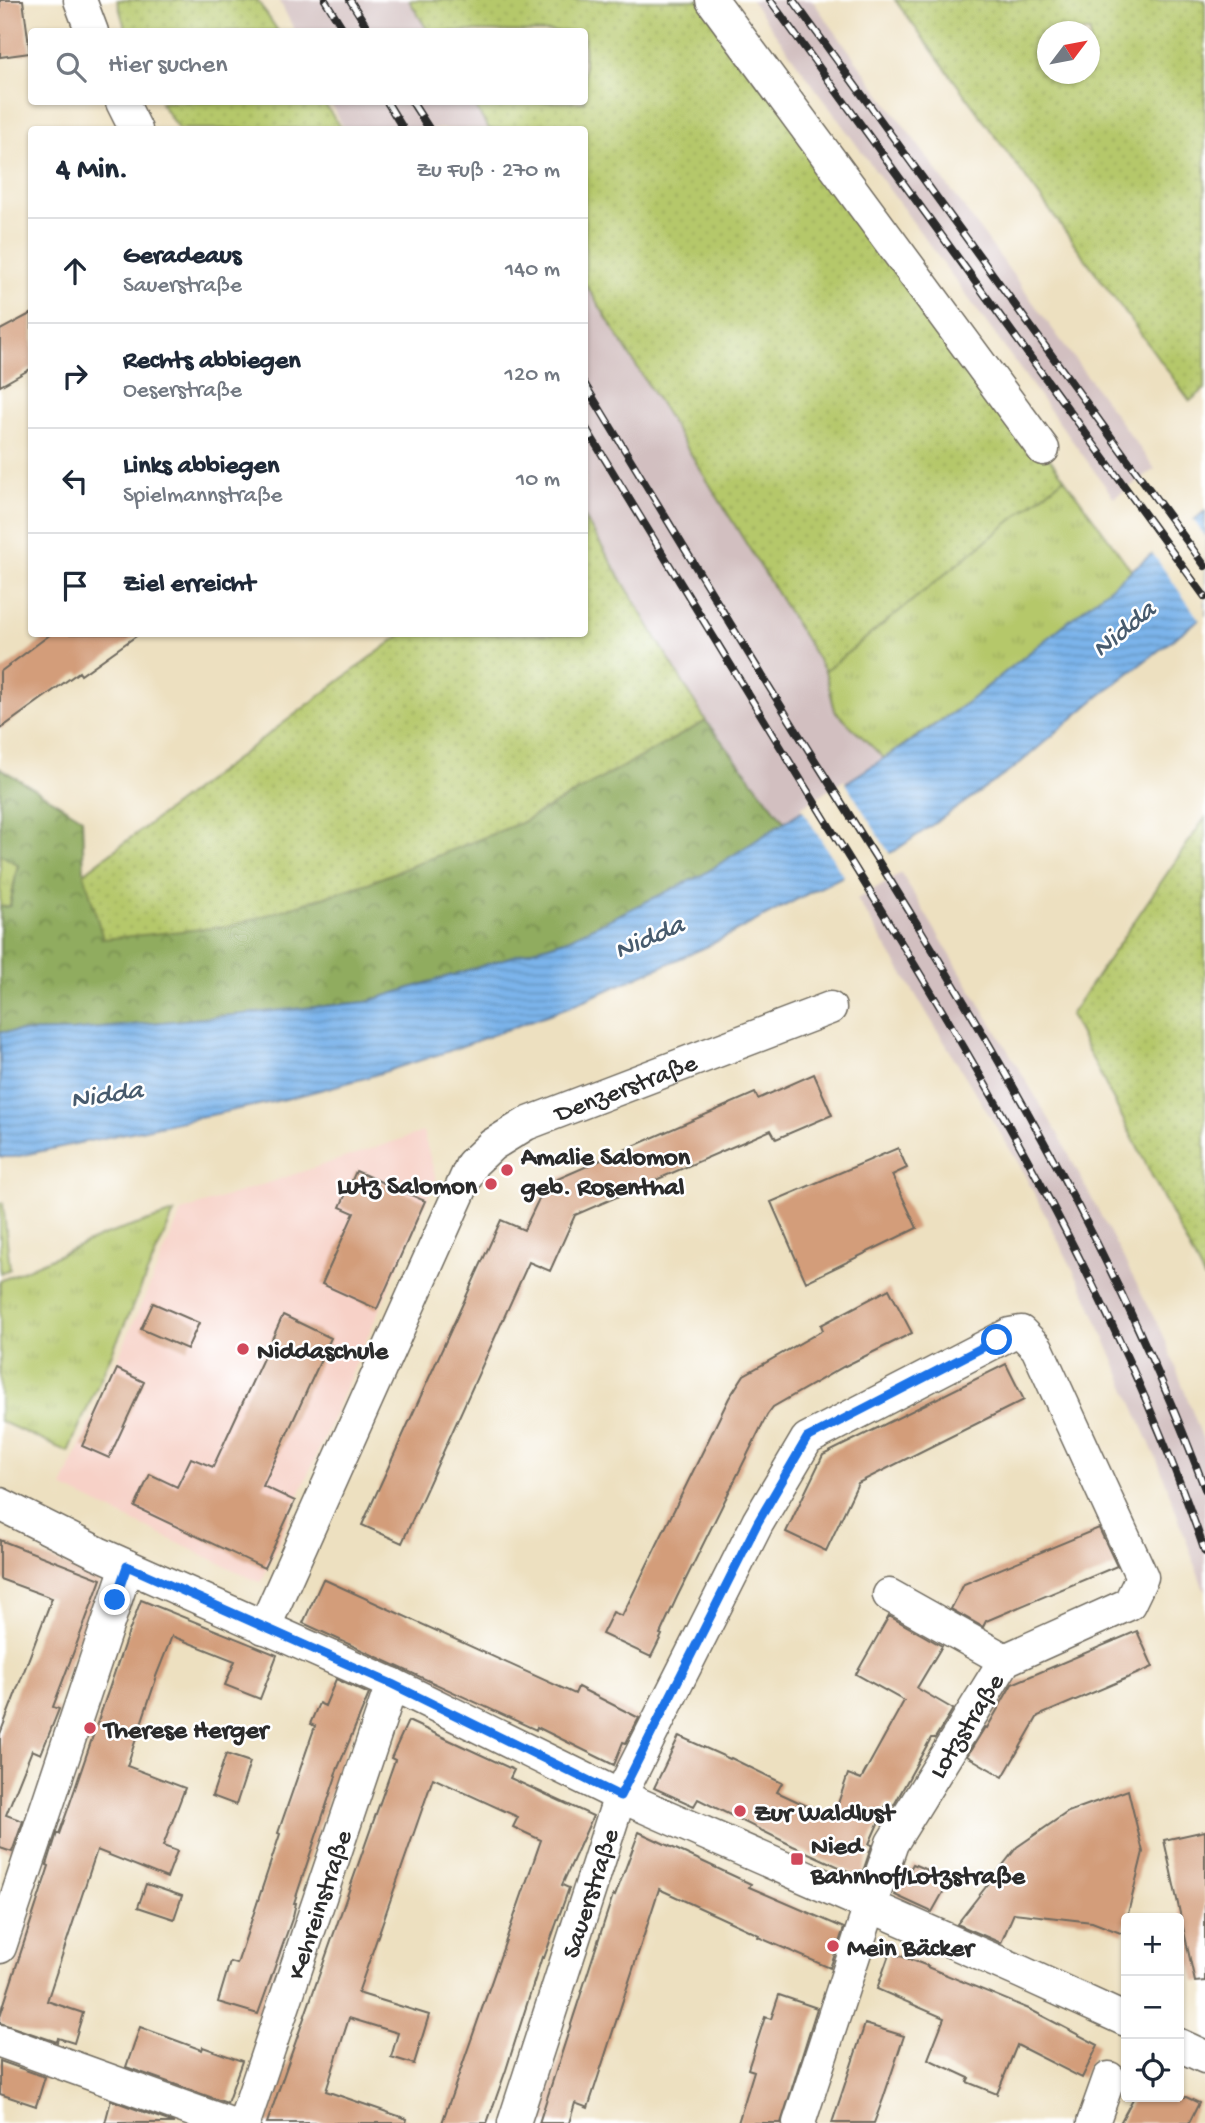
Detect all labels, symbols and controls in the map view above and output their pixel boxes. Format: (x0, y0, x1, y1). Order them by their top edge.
north arrow (1037, 21, 1100, 84)
search box (28, 28, 588, 105)
icon: search (52, 48, 90, 86)
text: Hier suchen (108, 51, 228, 82)
text: 4 Min. (56, 154, 128, 189)
text: Zu Fuß · 270 m (416, 158, 560, 185)
text: Geradeaus (123, 242, 241, 273)
icon: ahead (56, 252, 94, 290)
text: 140 m (505, 257, 560, 284)
text: Sauerstraße (123, 273, 242, 300)
text: Rechts abbiegen (123, 347, 301, 378)
icon: right (56, 357, 94, 395)
text: 120 m (505, 362, 560, 389)
text: Oeserstraße (123, 378, 242, 405)
text: Links abbiegen (123, 452, 279, 483)
icon: left (56, 462, 94, 500)
text: 10 m (516, 467, 560, 494)
text: Spielmannstraße (123, 483, 282, 510)
icon: arrive (56, 567, 94, 605)
text: Ziel erreicht (123, 570, 255, 601)
water label: Nidda (1086, 594, 1165, 666)
water label: Nidda (610, 909, 691, 969)
street label: Denzerstraße (549, 1049, 703, 1132)
water label: Nidda (68, 1075, 146, 1118)
place label: Amalie Salomon geb. Rosenthal (520, 1144, 691, 1205)
marker: Amalie Salomon geb. Rosenthal (499, 1162, 515, 1178)
place label: Lutz Salomon (337, 1173, 478, 1204)
marker: Lutz Salomon (483, 1176, 499, 1192)
route start (981, 1324, 1012, 1355)
place label: Niddaschule (257, 1338, 390, 1369)
marker: Niddaschule (235, 1341, 251, 1357)
route end (99, 1584, 130, 1615)
street label: Lotzstraße (924, 1669, 1014, 1786)
place label: Therese Herger (102, 1717, 271, 1748)
marker: Therese Herger (82, 1720, 98, 1736)
place label: Zur Waldlust (754, 1800, 896, 1831)
marker: Zur Waldlust (732, 1803, 748, 1819)
street label: Sauerstraße (557, 1825, 629, 1963)
street label: Kehreinstraße (283, 1826, 362, 1984)
place label: Nied Bahnhof/Lotzstraße (810, 1833, 1026, 1894)
marker: Nied Bahnhof/Lotzstraße (789, 1851, 805, 1867)
map controls (1121, 1913, 1184, 2102)
button: + (1121, 1913, 1184, 1976)
place label: Mein Bäcker (847, 1935, 976, 1966)
marker: Mein Bäcker (825, 1938, 841, 1954)
button: − (1121, 1976, 1184, 2039)
button: locate (1121, 2039, 1184, 2102)

